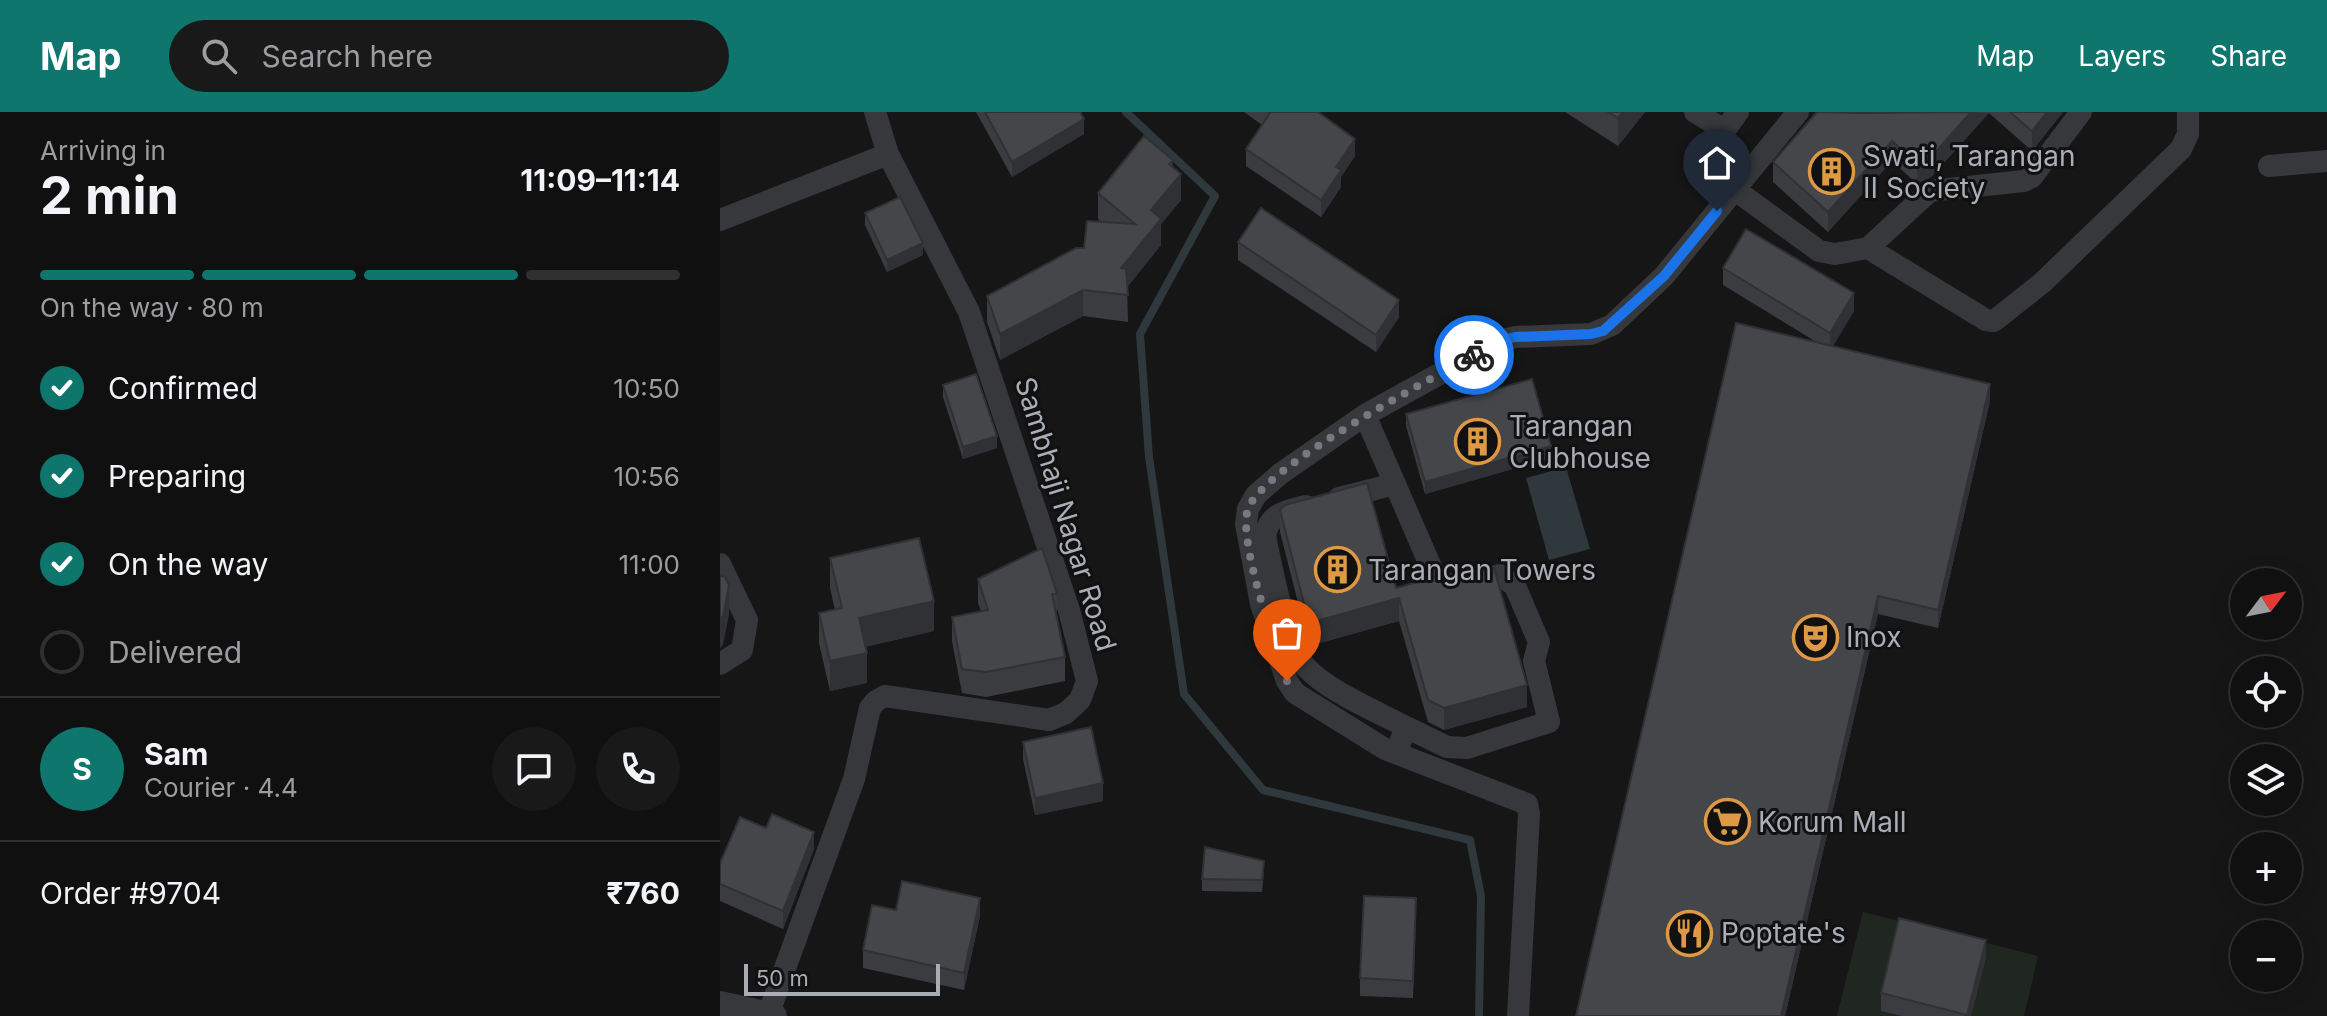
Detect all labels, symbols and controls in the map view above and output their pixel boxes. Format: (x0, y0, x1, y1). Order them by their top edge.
search box (169, 20, 729, 92)
text: Map (40, 33, 121, 79)
icon: search (197, 34, 241, 78)
text: Search here (261, 38, 433, 74)
text: Map (1976, 39, 2034, 73)
text: Layers (2078, 39, 2166, 73)
text: Share (2210, 39, 2287, 73)
pin (1683, 129, 1751, 211)
text: Arriving in (40, 135, 166, 166)
place label: Swati, Tarangan II Society (1863, 139, 2075, 205)
icon: home (1695, 141, 1739, 185)
building icon: Swati, Tarangan II Society (1808, 148, 1856, 196)
text: 11:09–11:14 (520, 162, 680, 198)
text: 2 min (40, 164, 179, 227)
text: On the way · 80 m (40, 292, 264, 323)
courier (1434, 315, 1514, 395)
icon: bike (1452, 333, 1496, 377)
icon: check (40, 366, 84, 410)
text: Confirmed (108, 370, 258, 406)
text: 10:50 (613, 373, 680, 404)
street label: Sambhaji Nagar Road (1008, 373, 1124, 655)
place label: Tarangan Clubhouse (1509, 409, 1651, 475)
building icon: Tarangan Clubhouse (1454, 418, 1502, 466)
icon: check (40, 454, 84, 498)
text: Preparing (108, 458, 246, 494)
text: 10:56 (614, 461, 680, 492)
icon: check (40, 542, 84, 586)
text: On the way (108, 546, 268, 582)
building icon: Tarangan Towers (1313, 546, 1361, 594)
text: 11:00 (619, 549, 680, 580)
place label: Tarangan Towers (1368, 553, 1596, 587)
north arrow (2230, 568, 2302, 640)
map controls (2230, 568, 2302, 992)
pin (1253, 599, 1321, 681)
icon: bag (1265, 611, 1309, 655)
theatre icon: Inox (1791, 613, 1839, 661)
place label: Inox (1846, 620, 1902, 654)
text: Delivered (108, 634, 242, 670)
button: locate (2230, 656, 2302, 728)
button: chat (492, 727, 576, 811)
button: phone (596, 727, 680, 811)
text: Sam (144, 736, 208, 772)
button: layers (2230, 744, 2302, 816)
text: S (72, 751, 92, 787)
text: Courier · 4.4 (144, 772, 298, 803)
supermarket icon: Korum Mall (1703, 798, 1751, 846)
place label: Korum Mall (1758, 805, 1907, 839)
button: + (2230, 832, 2302, 904)
text: Order #9704 (40, 875, 221, 911)
text: ₹760 (606, 875, 680, 911)
restaurant icon: Poptate's (1666, 909, 1714, 957)
place label: Poptate's (1721, 916, 1846, 950)
button: − (2230, 920, 2302, 992)
scale bar (744, 960, 940, 996)
text: 50 m (756, 965, 809, 991)

